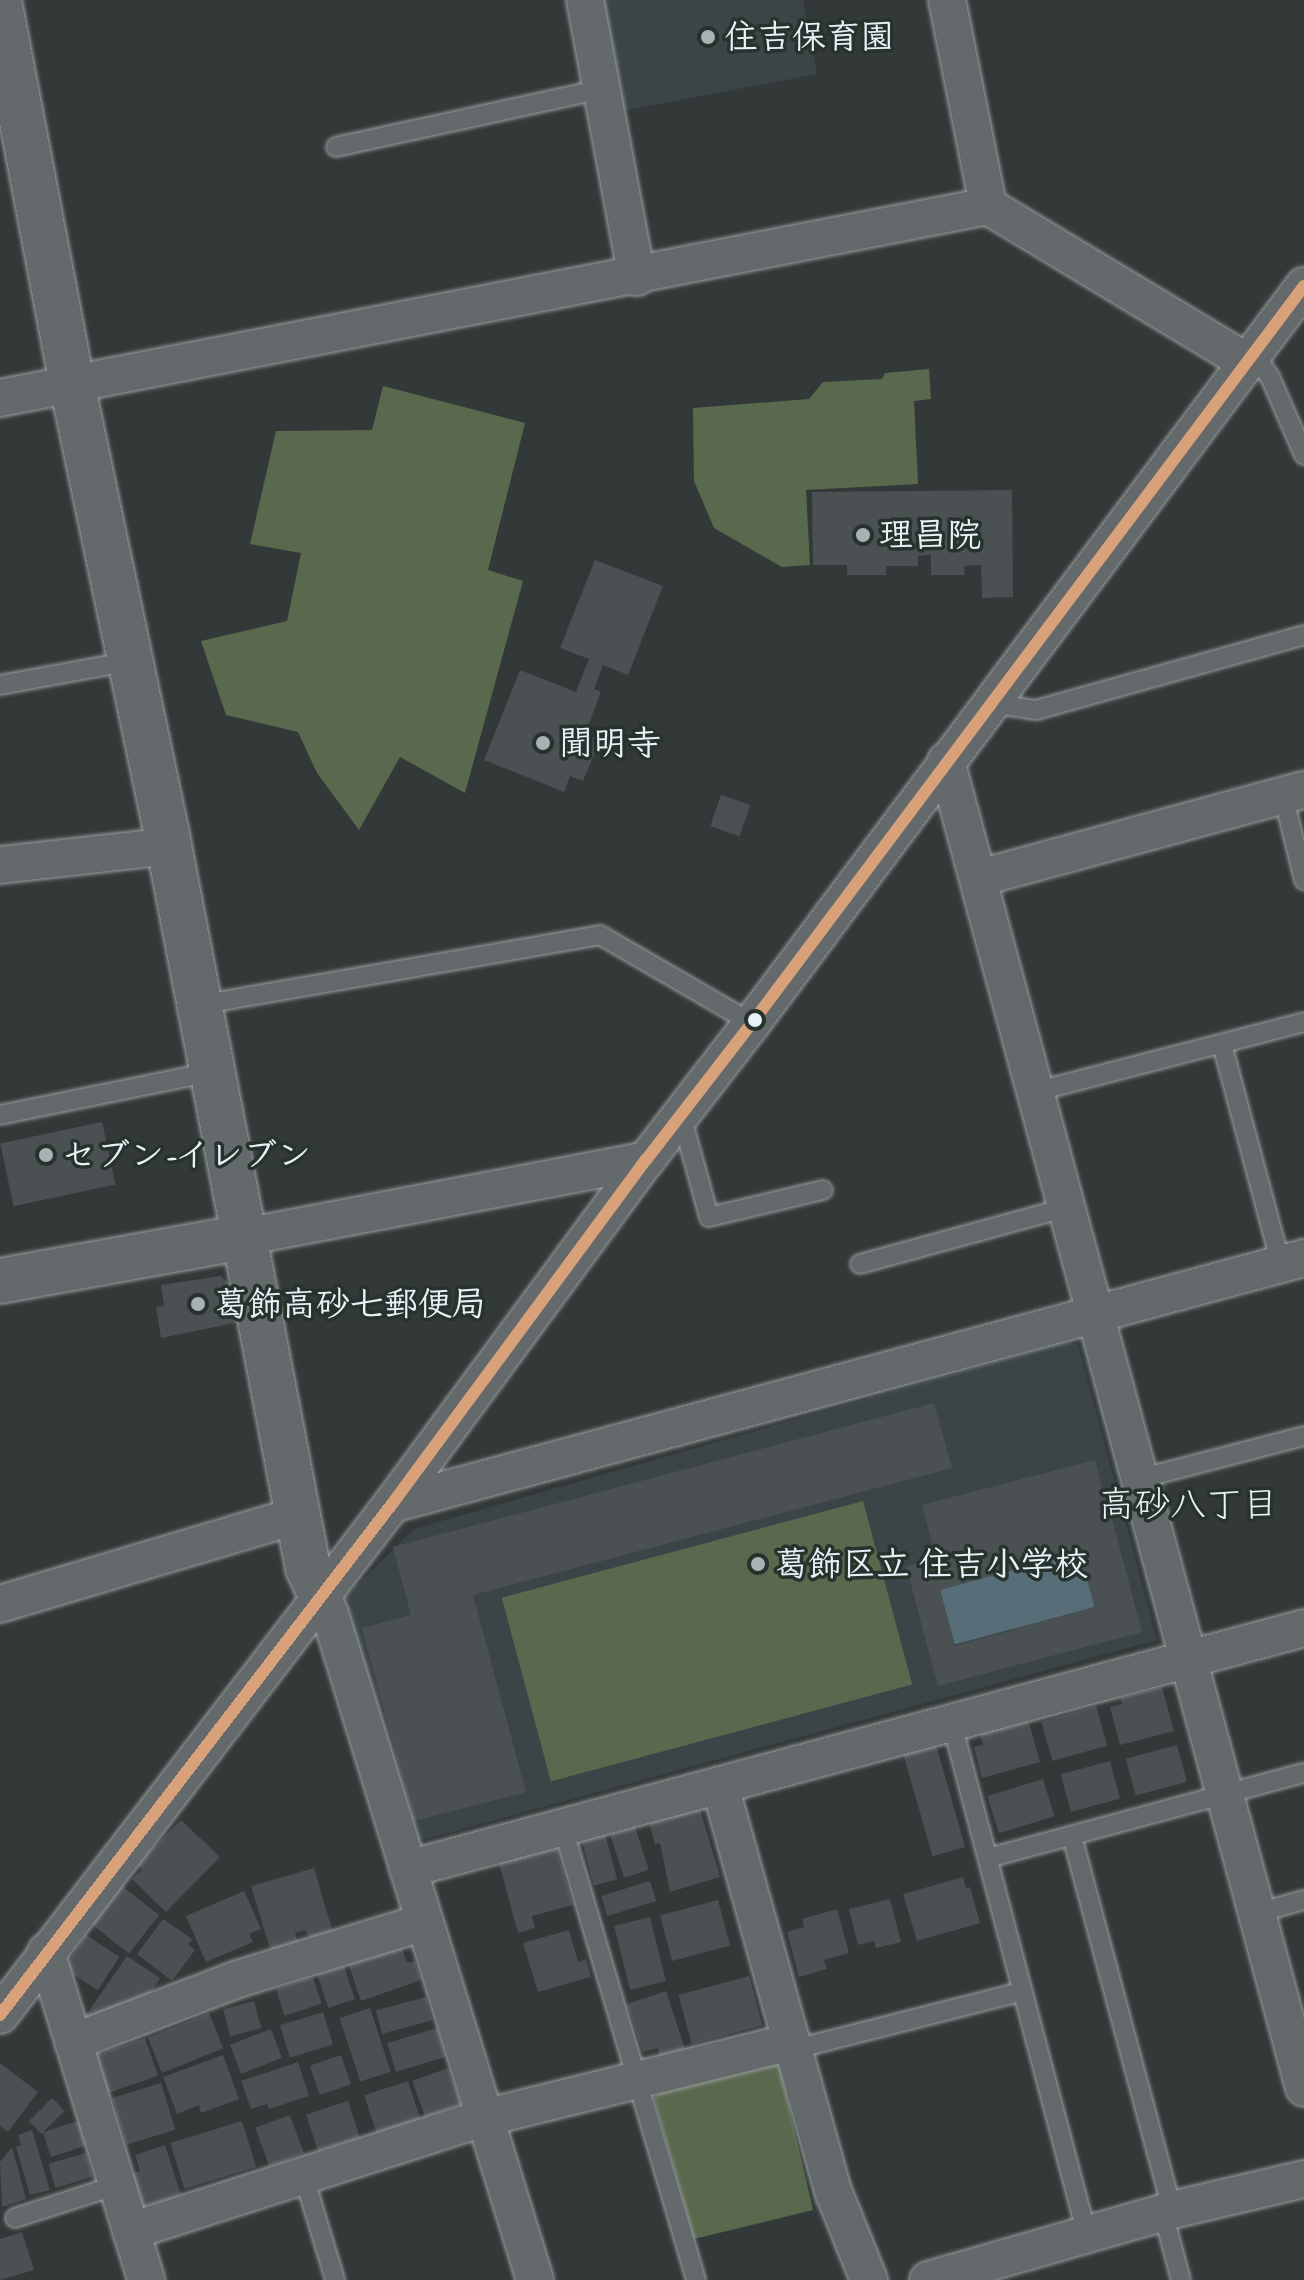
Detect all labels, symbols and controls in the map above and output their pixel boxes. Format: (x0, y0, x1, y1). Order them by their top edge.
place label: 住吉保育園 (724, 17, 894, 57)
marker: 住吉保育園 (699, 28, 717, 46)
place label: 理昌院 (879, 515, 981, 555)
marker: 理昌院 (854, 526, 872, 544)
place label: 聞明寺 (559, 723, 661, 763)
marker: 聞明寺 (534, 734, 552, 752)
unlabelled marker (747, 1012, 763, 1028)
place label: セブン-イレブン (62, 1135, 311, 1175)
marker: セブン-イレブン (37, 1146, 55, 1164)
place label: 葛飾高砂七郵便局 (214, 1284, 486, 1324)
marker: 葛飾高砂七郵便局 (189, 1295, 207, 1313)
district label: 高砂八丁目 (1098, 1483, 1278, 1527)
place label: 葛飾区立 住吉小学校 (774, 1544, 1088, 1584)
marker: 葛飾区立 住吉小学校 (749, 1555, 767, 1573)

